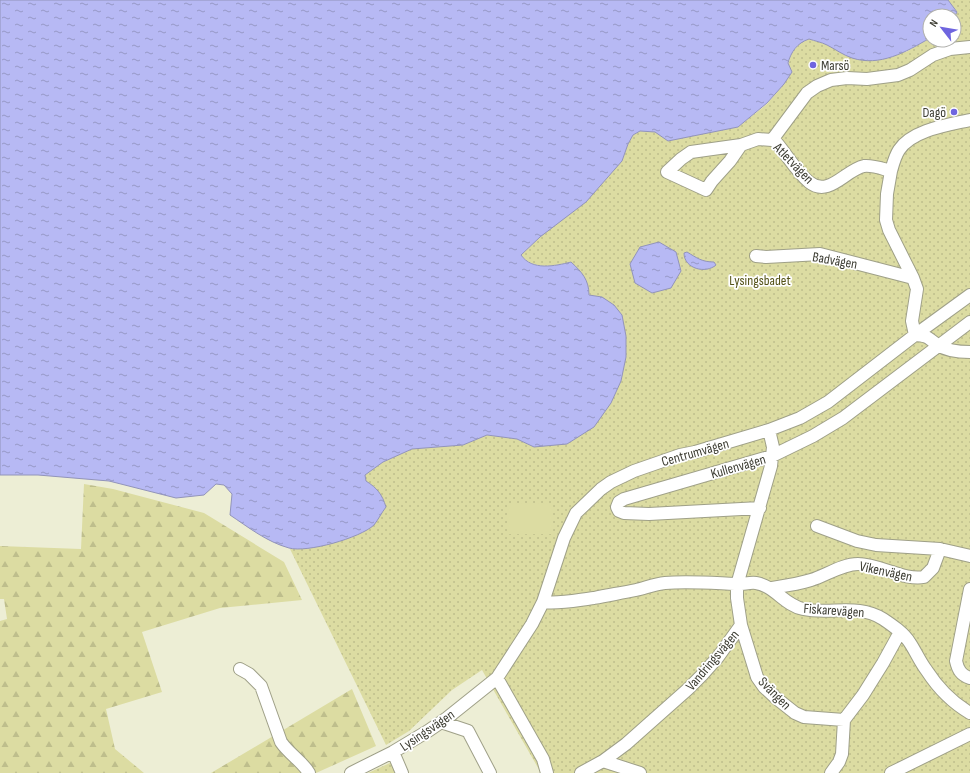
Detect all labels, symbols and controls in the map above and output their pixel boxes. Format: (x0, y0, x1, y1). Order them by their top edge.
north arrow (922, 8, 962, 48)
text: N (927, 17, 941, 29)
place label: Marsö (821, 57, 850, 74)
marker: Marsö (808, 60, 818, 70)
place label: Dagö (922, 104, 946, 121)
marker: Dagö (949, 107, 959, 117)
street label: Atletvägen (769, 139, 817, 187)
street label: Badvägen (811, 248, 859, 273)
park label: Lysingsbadet (729, 272, 791, 289)
street label: Centrumvägen (660, 435, 731, 470)
street label: Kullenvägen (709, 451, 768, 482)
street label: Vikenvägen (858, 558, 914, 585)
street label: Fiskarevägen (803, 600, 865, 621)
street label: Vandringsvägen (682, 627, 743, 694)
street label: Svängen (755, 673, 795, 713)
street label: Lysingsvägen (397, 706, 458, 755)

